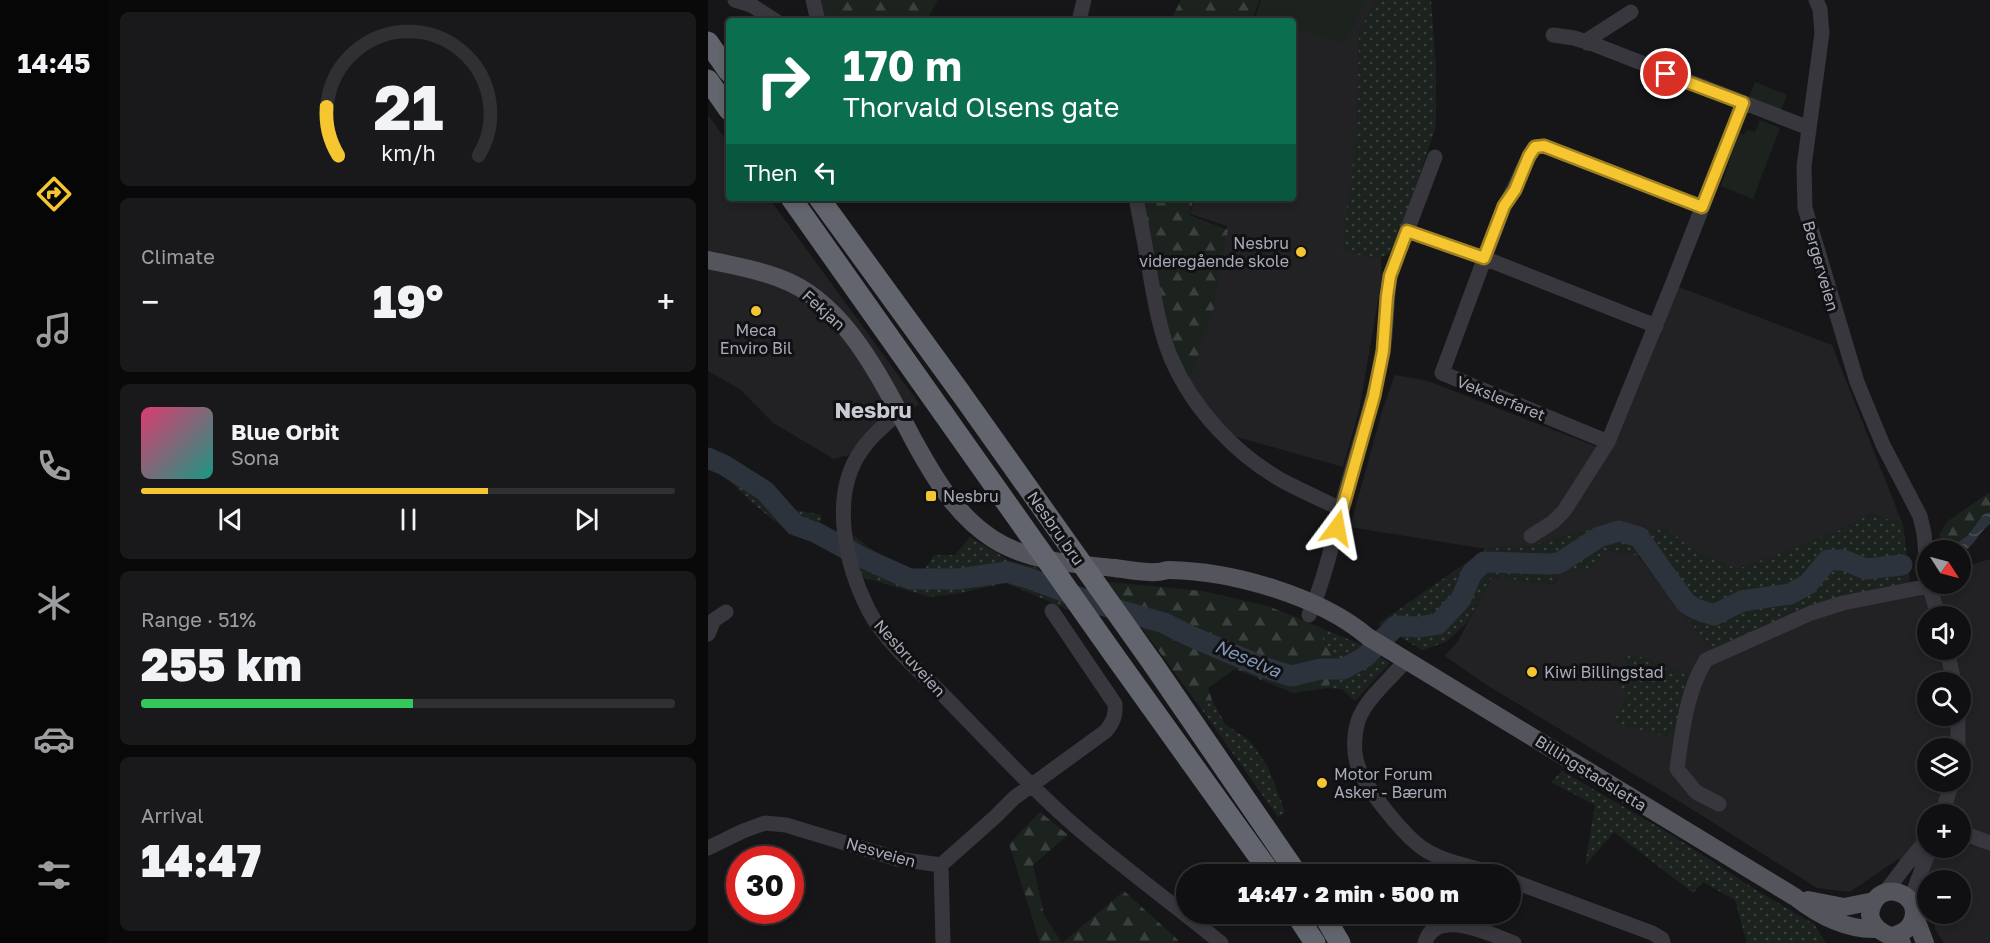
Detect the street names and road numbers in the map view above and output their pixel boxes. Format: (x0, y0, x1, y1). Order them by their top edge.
street label: Bergerveien (1799, 218, 1843, 314)
street label: Fekjan (798, 286, 850, 334)
street label: Vekslerfaret (1454, 371, 1548, 425)
street label: Nesbru bru (1023, 487, 1089, 569)
street label: Nesbruveien (870, 615, 950, 701)
street label: Billingstadsletta (1532, 731, 1650, 815)
street label: Nesveien (844, 833, 918, 871)

